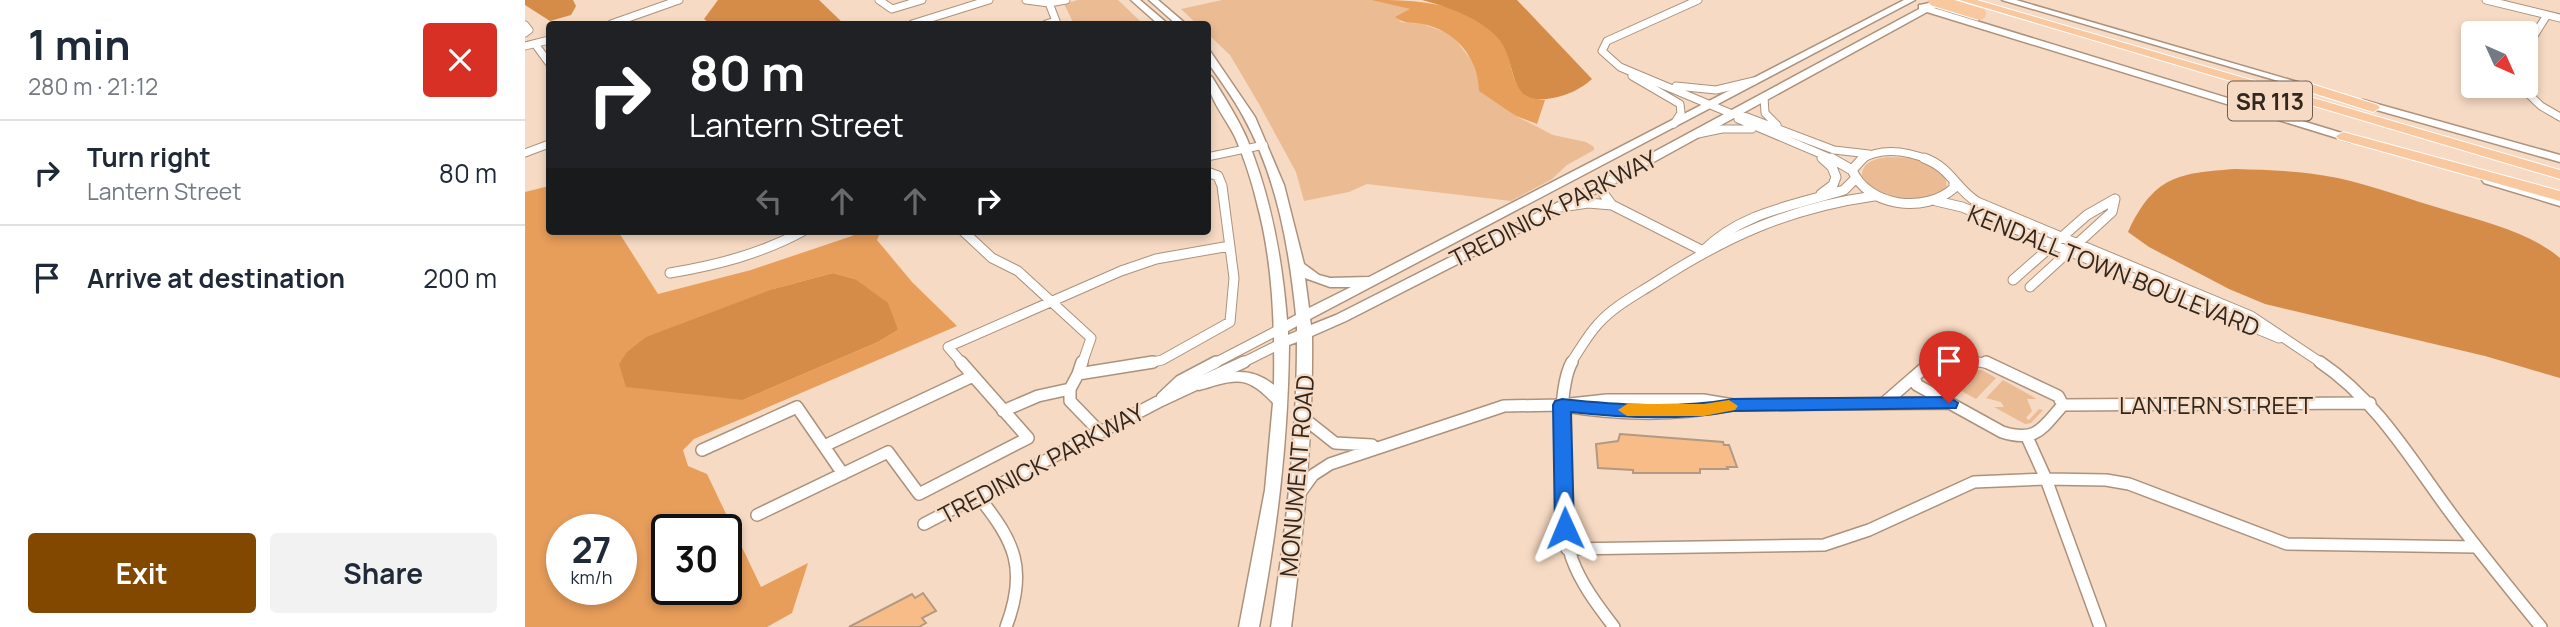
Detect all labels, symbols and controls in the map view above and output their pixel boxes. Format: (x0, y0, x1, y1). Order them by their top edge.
text: 1 min (28, 15, 131, 73)
north arrow (2461, 21, 2537, 98)
map controls (2461, 21, 2538, 98)
button: close (423, 23, 497, 97)
text: 80 m (689, 39, 805, 106)
icon: right (574, 49, 665, 140)
text: 280 m · 21:12 (28, 70, 158, 102)
road number: SR 113 (2228, 82, 2312, 120)
text: Lantern Street (689, 103, 904, 147)
text: Turn right (87, 139, 211, 175)
street label: TREDINICK PARKWAY (1444, 141, 1663, 275)
icon: right (28, 154, 66, 192)
text: 80 m (439, 155, 497, 191)
text: Lantern Street (87, 175, 241, 207)
icon: left (750, 182, 788, 220)
icon: ahead (823, 182, 861, 220)
icon: ahead (896, 182, 934, 220)
icon: right (969, 182, 1007, 220)
street label: KENDALL TOWN BOULEVARD (1963, 196, 2265, 344)
icon: arrive (28, 259, 66, 297)
text: Arrive at destination (87, 260, 345, 296)
text: 200 m (423, 260, 497, 296)
pin (1919, 331, 1979, 403)
icon: arrive (1930, 342, 1968, 380)
street label: MONUMENT ROAD (1271, 374, 1321, 578)
street label: LANTERN STREET (2119, 388, 2314, 421)
street label: TREDINICK PARKWAY (932, 395, 1150, 531)
position arrow (1528, 491, 1602, 565)
speed limit sign: 30 (651, 514, 742, 605)
text: 27 (572, 526, 611, 574)
button: Exit (28, 533, 256, 613)
button: Share (270, 533, 497, 613)
text: km/h (571, 565, 612, 589)

